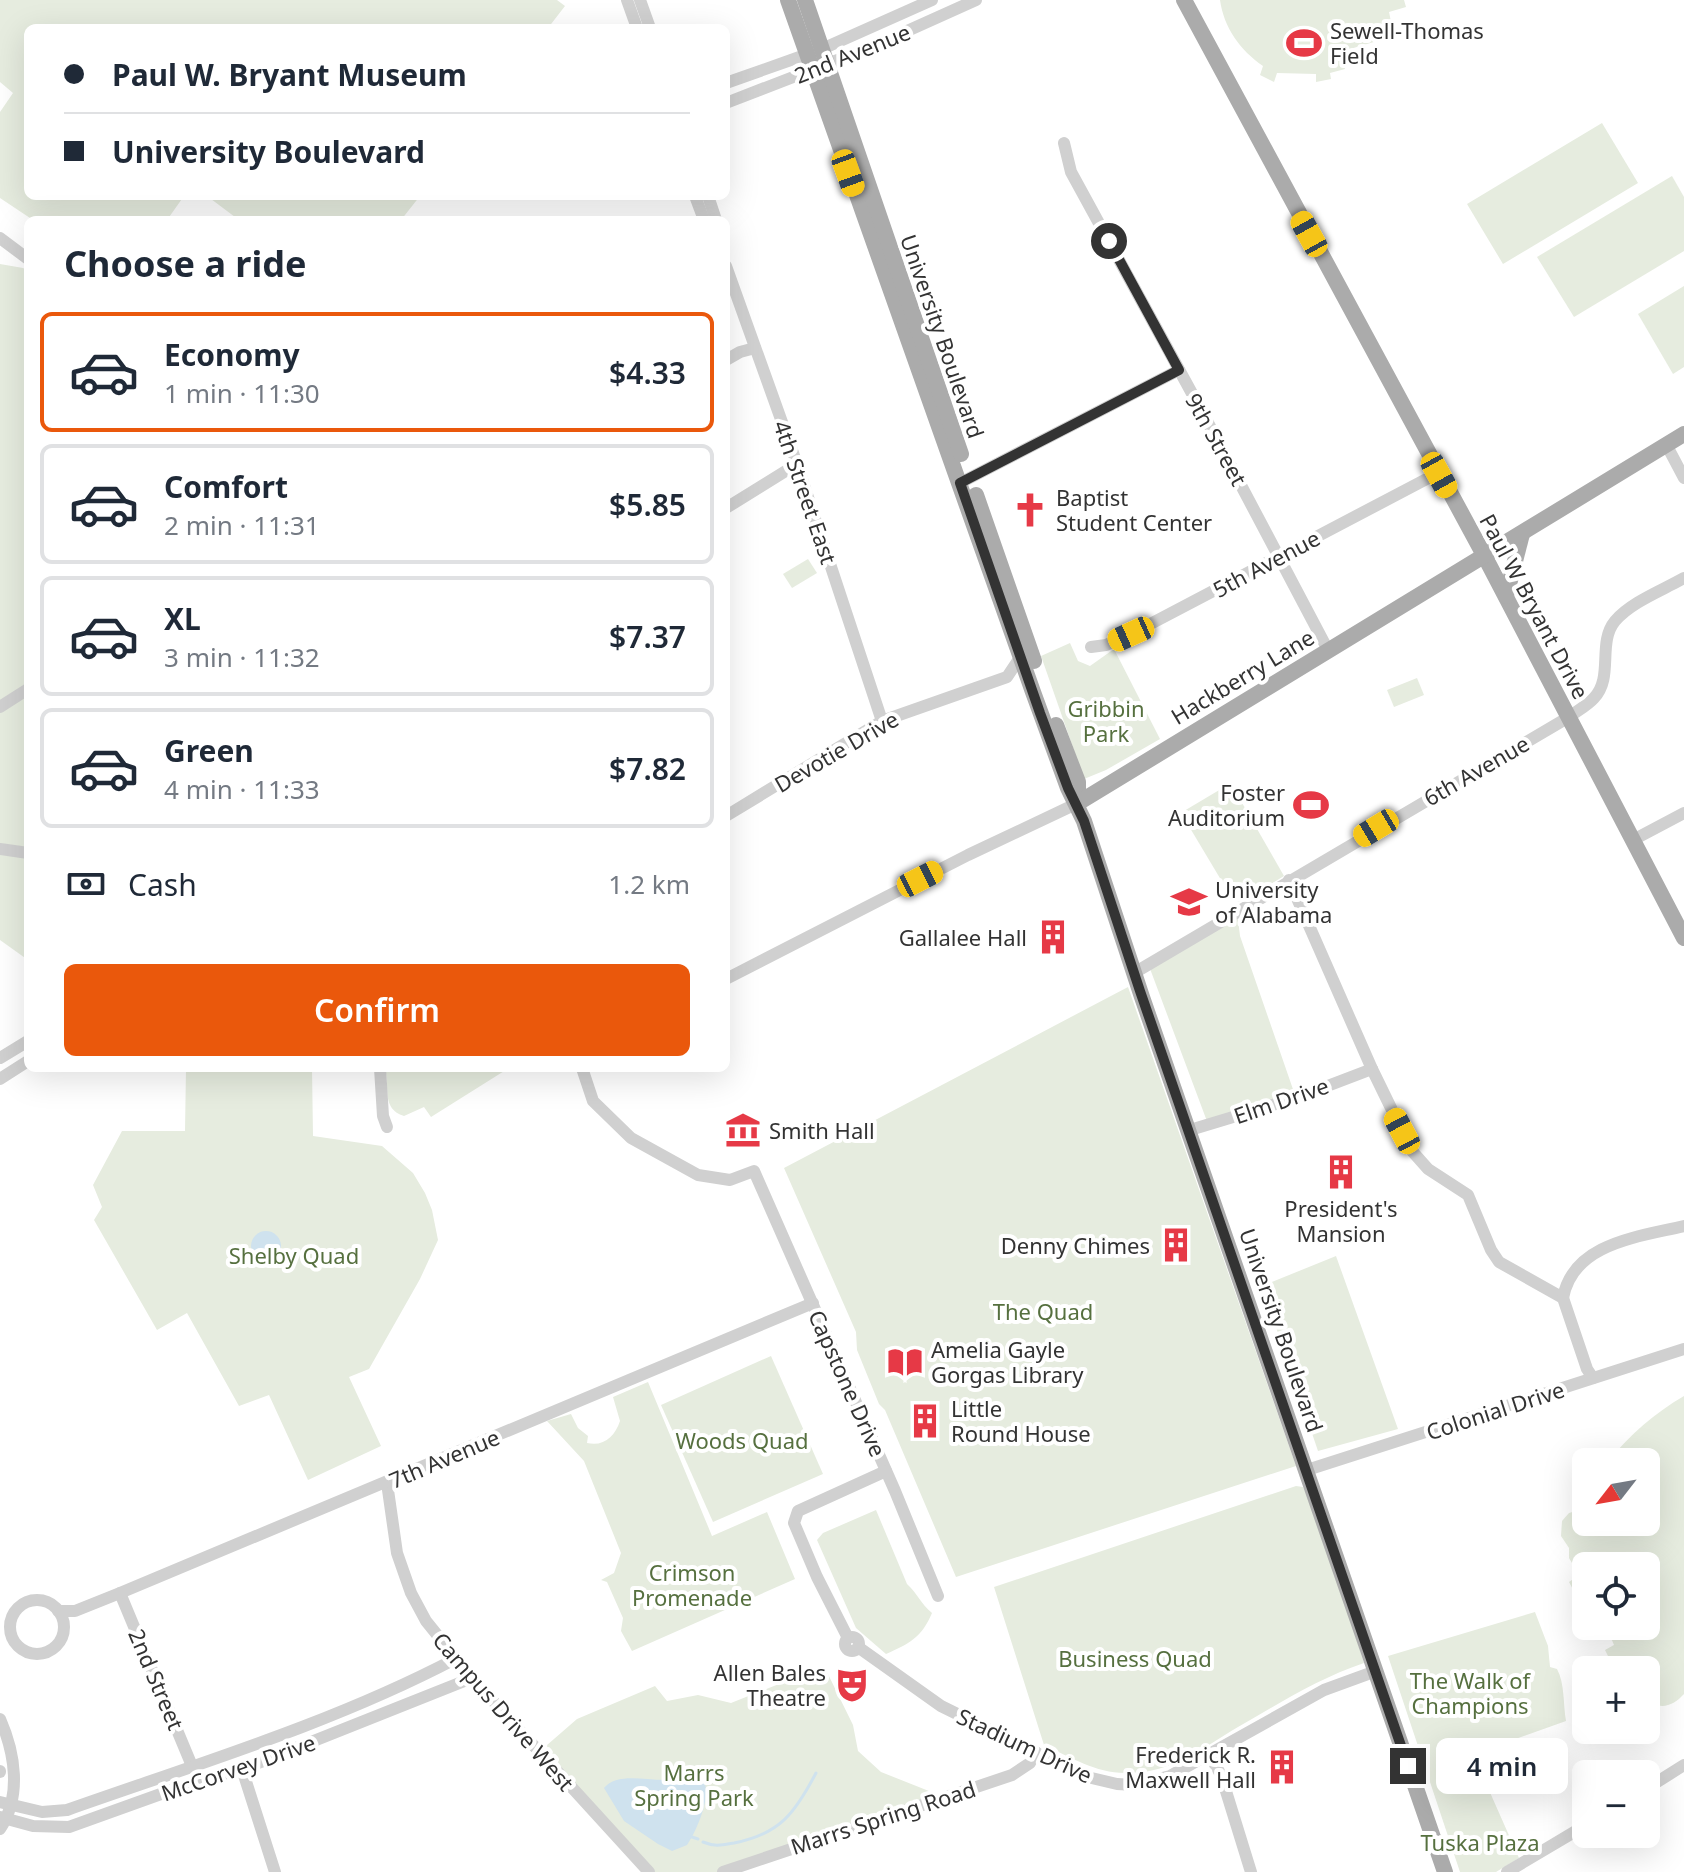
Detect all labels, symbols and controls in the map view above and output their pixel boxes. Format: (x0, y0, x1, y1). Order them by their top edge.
place label: Sewell-Thomas Field (1330, 15, 1484, 70)
street label: 2nd Avenue (790, 16, 914, 90)
sports icon: Sewell-Thomas Field (1285, 24, 1323, 62)
text: Paul W. Bryant Museum (112, 54, 467, 95)
text: University Boulevard (112, 131, 425, 172)
car (829, 146, 867, 200)
car (1287, 207, 1331, 261)
route start (1091, 223, 1127, 259)
street label: University Boulevard (894, 230, 992, 442)
text: Choose a ride (64, 239, 306, 288)
text: Economy (164, 334, 300, 375)
icon: car (68, 336, 140, 408)
text: $4.33 (609, 352, 686, 393)
text: 1 min · 11:30 (164, 375, 320, 411)
street label: 9th Street (1179, 387, 1255, 491)
street label: 4th Street East (767, 416, 845, 568)
car (1417, 448, 1461, 502)
text: Comfort (164, 466, 288, 507)
icon: car (68, 468, 140, 540)
place label: Baptist Student Center (1056, 482, 1212, 537)
text: $5.85 (609, 484, 686, 525)
church icon: Baptist Student Center (1011, 491, 1049, 529)
text: 2 min · 11:31 (164, 507, 320, 543)
street label: Paul W Bryant Drive (1474, 508, 1596, 704)
street label: 5th Avenue (1207, 522, 1325, 604)
text: XL (164, 598, 201, 639)
icon: car (68, 600, 140, 672)
car (1104, 613, 1158, 655)
text: $7.37 (609, 616, 686, 657)
street label: Hackberry Lane (1165, 621, 1319, 731)
text: 3 min · 11:32 (164, 639, 320, 675)
park label: Gribbin Park (1067, 693, 1145, 748)
street label: Devotie Drive (768, 703, 904, 799)
street label: 6th Avenue (1418, 728, 1534, 812)
text: Green (164, 730, 254, 771)
icon: car (68, 732, 140, 804)
text: $7.82 (609, 748, 686, 789)
text: 4 min · 11:33 (164, 771, 320, 807)
place label: Foster Auditorium (1168, 777, 1285, 832)
sports icon: Foster Auditorium (1292, 786, 1330, 824)
car (1349, 805, 1403, 851)
car (893, 857, 947, 901)
icon: cash (64, 862, 108, 906)
text: Cash (128, 864, 197, 905)
text: 1.2 km (608, 866, 690, 902)
place label: University of Alabama (1215, 874, 1332, 929)
school or university icon: University of Alabama (1170, 883, 1208, 921)
building icon: Gallalee Hall (1034, 918, 1072, 956)
place label: Gallalee Hall (899, 922, 1027, 952)
button: Confirm (64, 964, 690, 1056)
street label: Elm Drive (1229, 1070, 1333, 1130)
car (1380, 1104, 1424, 1158)
museum icon: Smith Hall (724, 1111, 762, 1149)
place label: Smith Hall (769, 1115, 875, 1145)
building icon: President's Mansion (1322, 1153, 1360, 1191)
place label: President's Mansion (1284, 1193, 1398, 1248)
street label: University Boulevard (1233, 1224, 1331, 1436)
building icon: Denny Chimes (1157, 1226, 1195, 1264)
place label: Denny Chimes (1001, 1230, 1150, 1260)
park label: Shelby Quad (229, 1240, 359, 1270)
park label: The Quad (993, 1296, 1093, 1326)
street label: Capstone Drive (802, 1305, 894, 1461)
place label: Amelia Gayle Gorgas Library (931, 1334, 1084, 1389)
library icon: Amelia Gayle Gorgas Library (886, 1343, 924, 1381)
street label: Colonial Drive (1422, 1374, 1568, 1446)
place label: Little Round House (951, 1393, 1091, 1448)
building icon: Little Round House (906, 1402, 944, 1440)
street label: 7th Avenue (384, 1421, 504, 1495)
park label: Woods Quad (675, 1425, 809, 1455)
north arrow (1572, 1448, 1660, 1536)
map controls (1572, 1448, 1660, 1848)
button: locate (1572, 1552, 1660, 1640)
park label: Crimson Promenade (632, 1557, 752, 1612)
street label: 2nd Street (122, 1624, 192, 1734)
street label: Campus Drive West (427, 1625, 581, 1797)
park label: Business Quad (1058, 1643, 1212, 1673)
button: + (1572, 1656, 1660, 1744)
place label: Allen Bales Theatre (714, 1657, 826, 1712)
park label: The Walk of Champions (1410, 1665, 1532, 1720)
theatre icon: Allen Bales Theatre (833, 1666, 871, 1704)
street label: Stadium Drive (953, 1701, 1097, 1789)
street label: McCorvey Drive (157, 1727, 319, 1807)
callout: 4 min (1436, 1738, 1568, 1794)
place label: Frederick R. Maxwell Hall (1125, 1739, 1256, 1794)
building icon: Frederick R. Maxwell Hall (1263, 1748, 1301, 1786)
route end (1390, 1748, 1426, 1784)
text: 4 min (1467, 1748, 1537, 1784)
park label: Marrs Spring Park (634, 1757, 754, 1812)
button: − (1572, 1760, 1660, 1848)
street label: Marrs Spring Road (787, 1773, 979, 1861)
park label: Tuska Plaza (1420, 1827, 1540, 1857)

